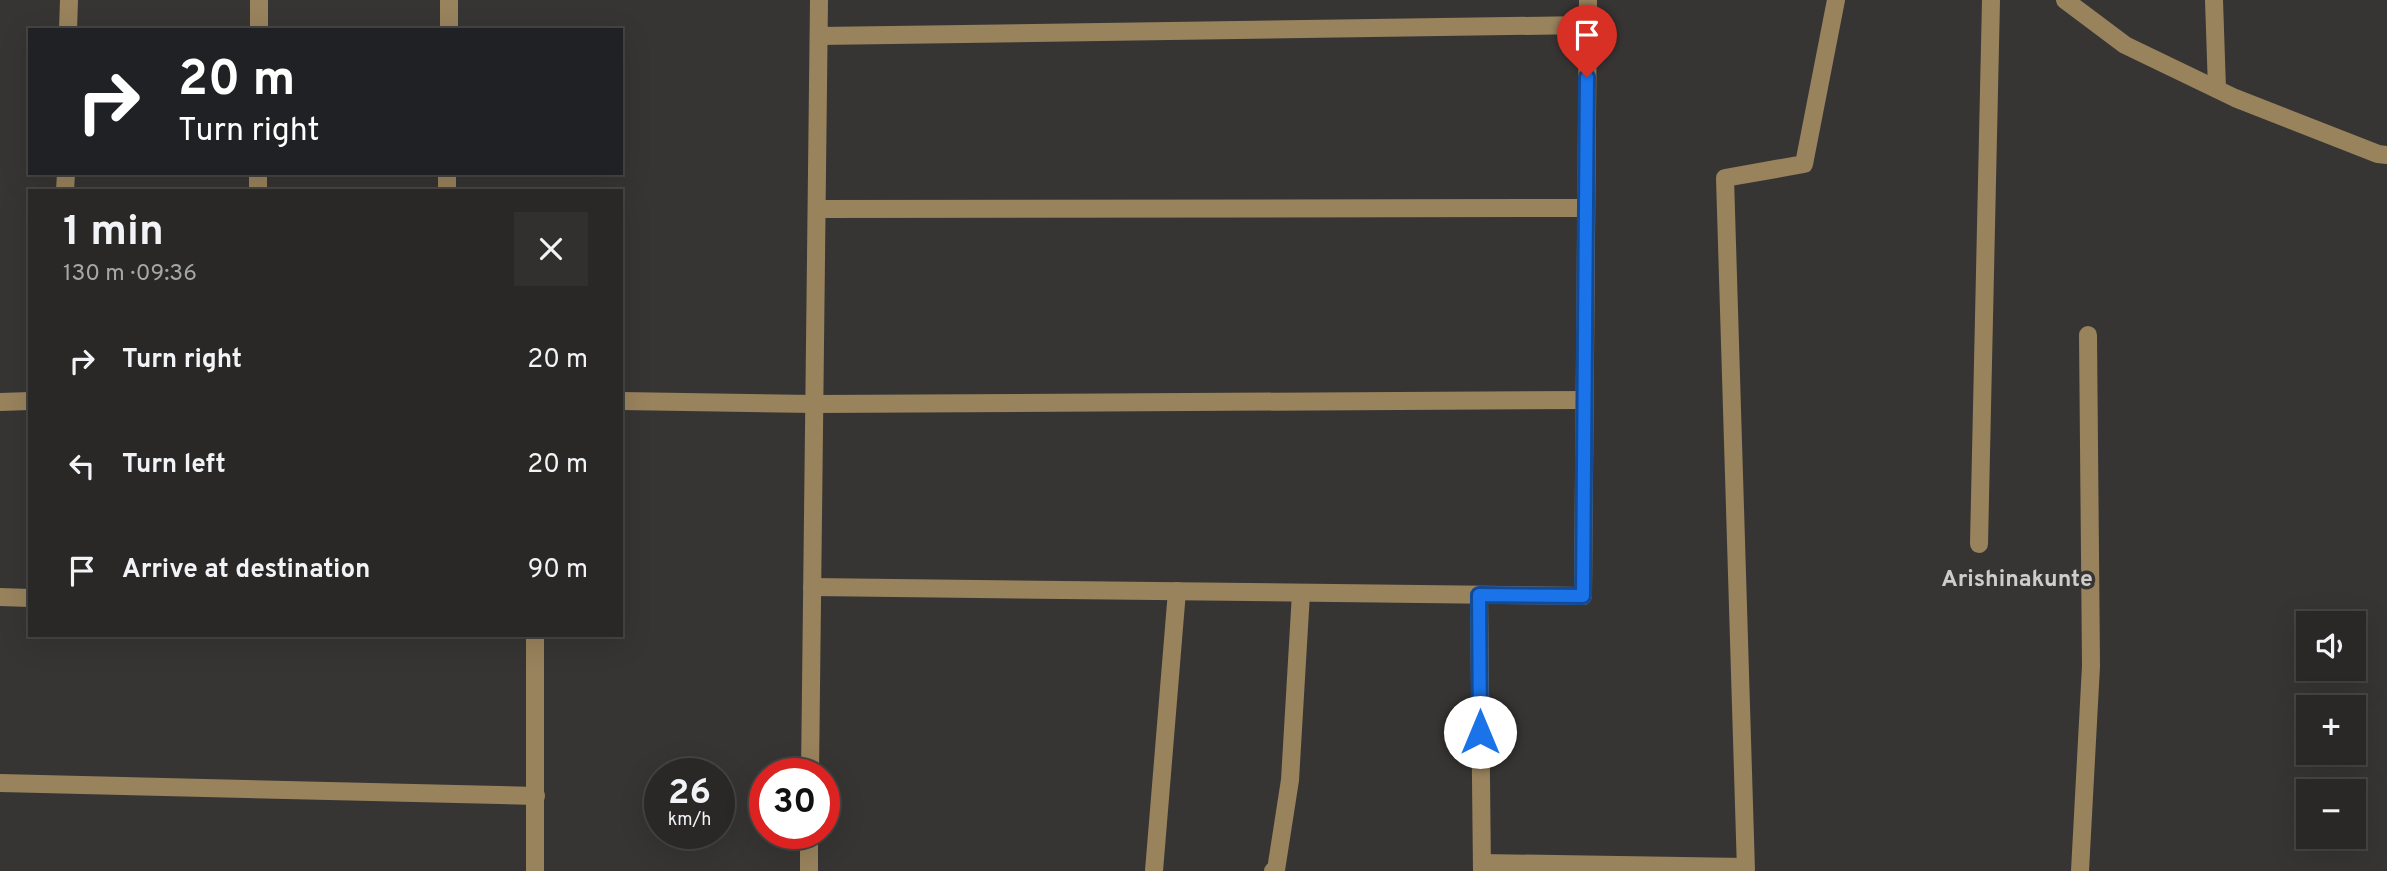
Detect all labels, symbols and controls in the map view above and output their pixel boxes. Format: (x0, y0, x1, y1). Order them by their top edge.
pin (1557, 5, 1617, 77)
icon: arrive (1568, 16, 1606, 54)
text: 20 m (178, 51, 295, 113)
icon: right (63, 56, 154, 147)
text: Turn right (178, 112, 320, 152)
text: 1 min (63, 207, 164, 260)
button: close (514, 212, 588, 286)
text: 130 m · 09:36 (63, 260, 197, 289)
icon: right (63, 342, 101, 380)
text: Turn right (122, 344, 242, 377)
text: 20 m (527, 344, 588, 377)
icon: left (63, 447, 101, 485)
text: Turn left (122, 449, 226, 482)
text: 20 m (527, 449, 588, 482)
icon: arrive (63, 552, 101, 590)
text: Arrive at destination (122, 554, 370, 587)
text: 90 m (528, 554, 588, 587)
district label: Arishinakunte (1941, 566, 2093, 595)
map controls (2296, 611, 2366, 849)
button: sound (2296, 611, 2366, 681)
position arrow (1443, 695, 1517, 769)
button: + (2296, 695, 2366, 765)
speed limit sign: 30 (749, 758, 840, 849)
text: 26 (668, 772, 711, 816)
button: − (2296, 779, 2366, 849)
text: km/h (668, 809, 711, 832)

